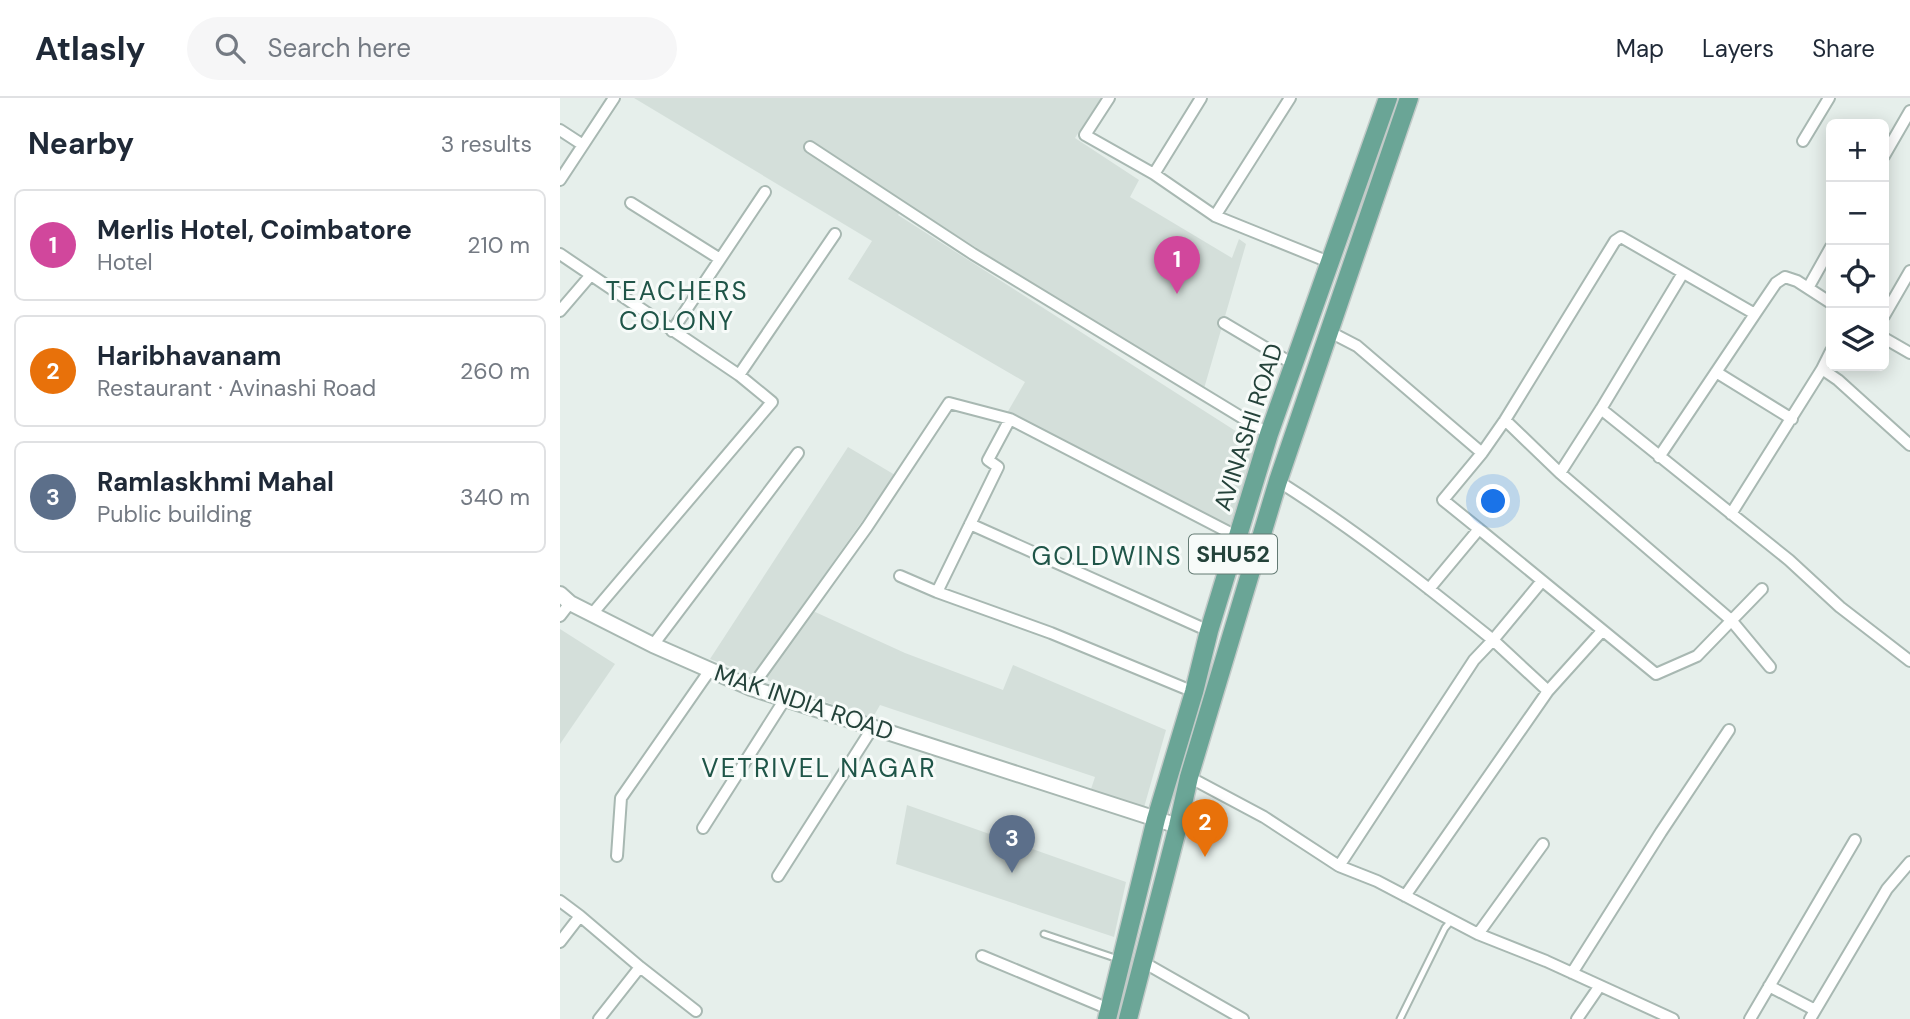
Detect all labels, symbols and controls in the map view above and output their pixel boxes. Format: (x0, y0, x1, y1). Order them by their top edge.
search box (187, 17, 677, 80)
text: Atlasly (35, 27, 145, 70)
icon: search (211, 29, 249, 67)
text: Search here (267, 31, 411, 65)
text: Map (1616, 33, 1664, 64)
text: Layers (1702, 33, 1774, 64)
text: Share (1812, 33, 1875, 64)
map controls (1826, 119, 1889, 371)
button: + (1826, 119, 1889, 182)
text: Nearby (28, 124, 134, 163)
text: 3 results (441, 129, 532, 159)
button: − (1826, 182, 1889, 245)
text: Merlis Hotel, Coimbatore (97, 213, 412, 247)
text: 1 (49, 230, 57, 260)
text: 210 m (467, 230, 530, 260)
pin: 1 (1154, 236, 1200, 294)
button: locate (1826, 245, 1889, 308)
text: Hotel (97, 247, 153, 277)
district label: TEACHERS COLONY (605, 274, 749, 338)
button: layers (1826, 308, 1889, 371)
text: Haribhavanam (97, 339, 281, 373)
street label: AVINASHI ROAD (1206, 339, 1290, 515)
text: 2 (46, 356, 60, 386)
text: 260 m (460, 356, 530, 386)
text: Restaurant · Avinashi Road (97, 373, 376, 403)
text: Ramlaskhmi Mahal (97, 465, 334, 499)
text: 3 (46, 482, 60, 512)
text: 340 m (460, 482, 530, 512)
your location (1476, 484, 1510, 518)
text: Public building (97, 499, 252, 529)
road number: SHU52 (1189, 534, 1277, 574)
district label: GOLDWINS (1031, 539, 1183, 573)
street label: MAK INDIA ROAD (710, 657, 898, 747)
district label: VETRIVEL NAGAR (701, 751, 937, 785)
pin: 2 (1182, 799, 1228, 857)
pin: 3 (989, 815, 1035, 873)

